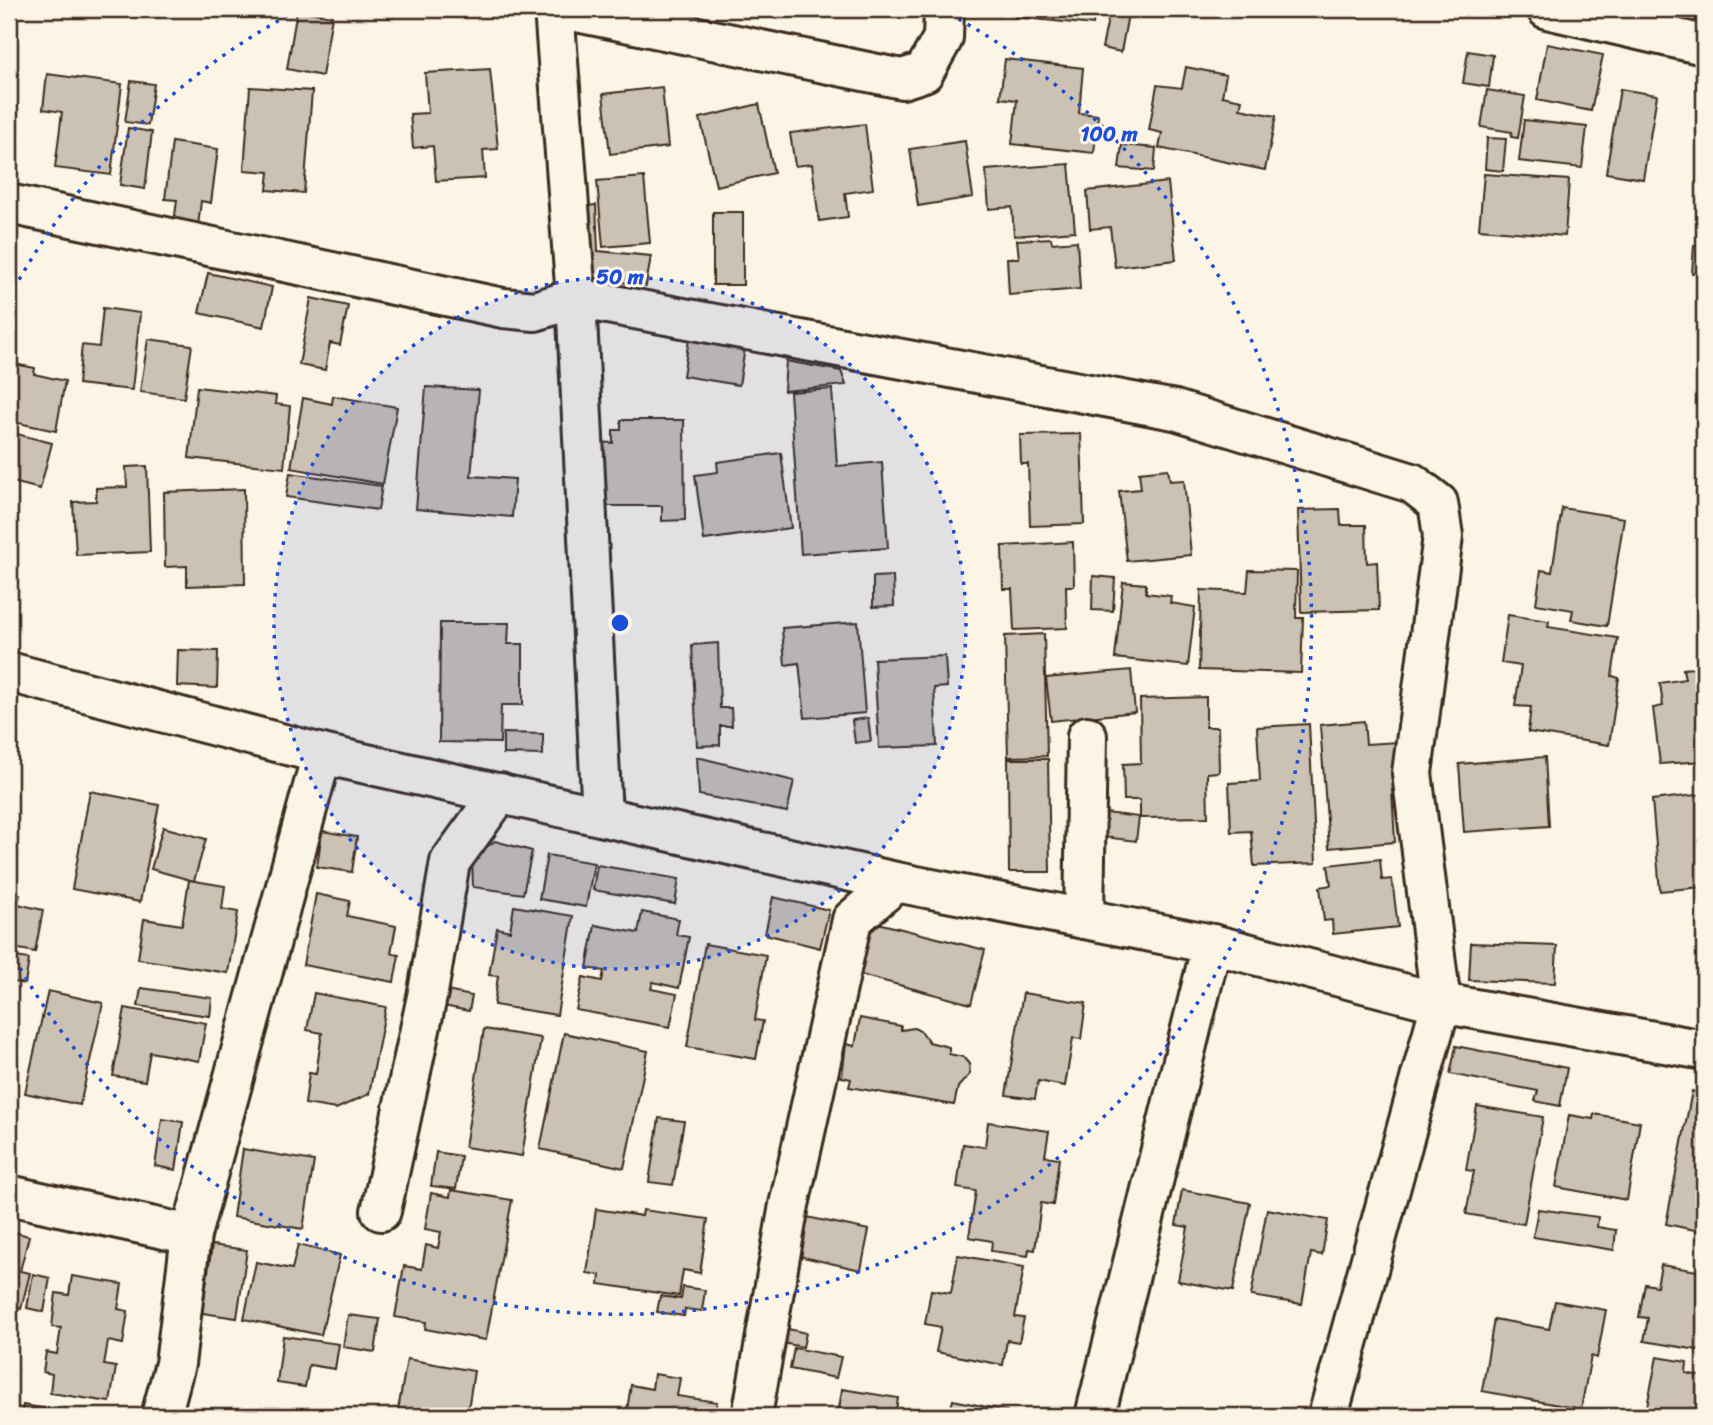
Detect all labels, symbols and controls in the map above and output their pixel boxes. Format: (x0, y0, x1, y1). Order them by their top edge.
text: 100 m (1080, 115, 1138, 153)
text: 50 m (596, 258, 645, 296)
centre of rings (608, 611, 632, 635)

